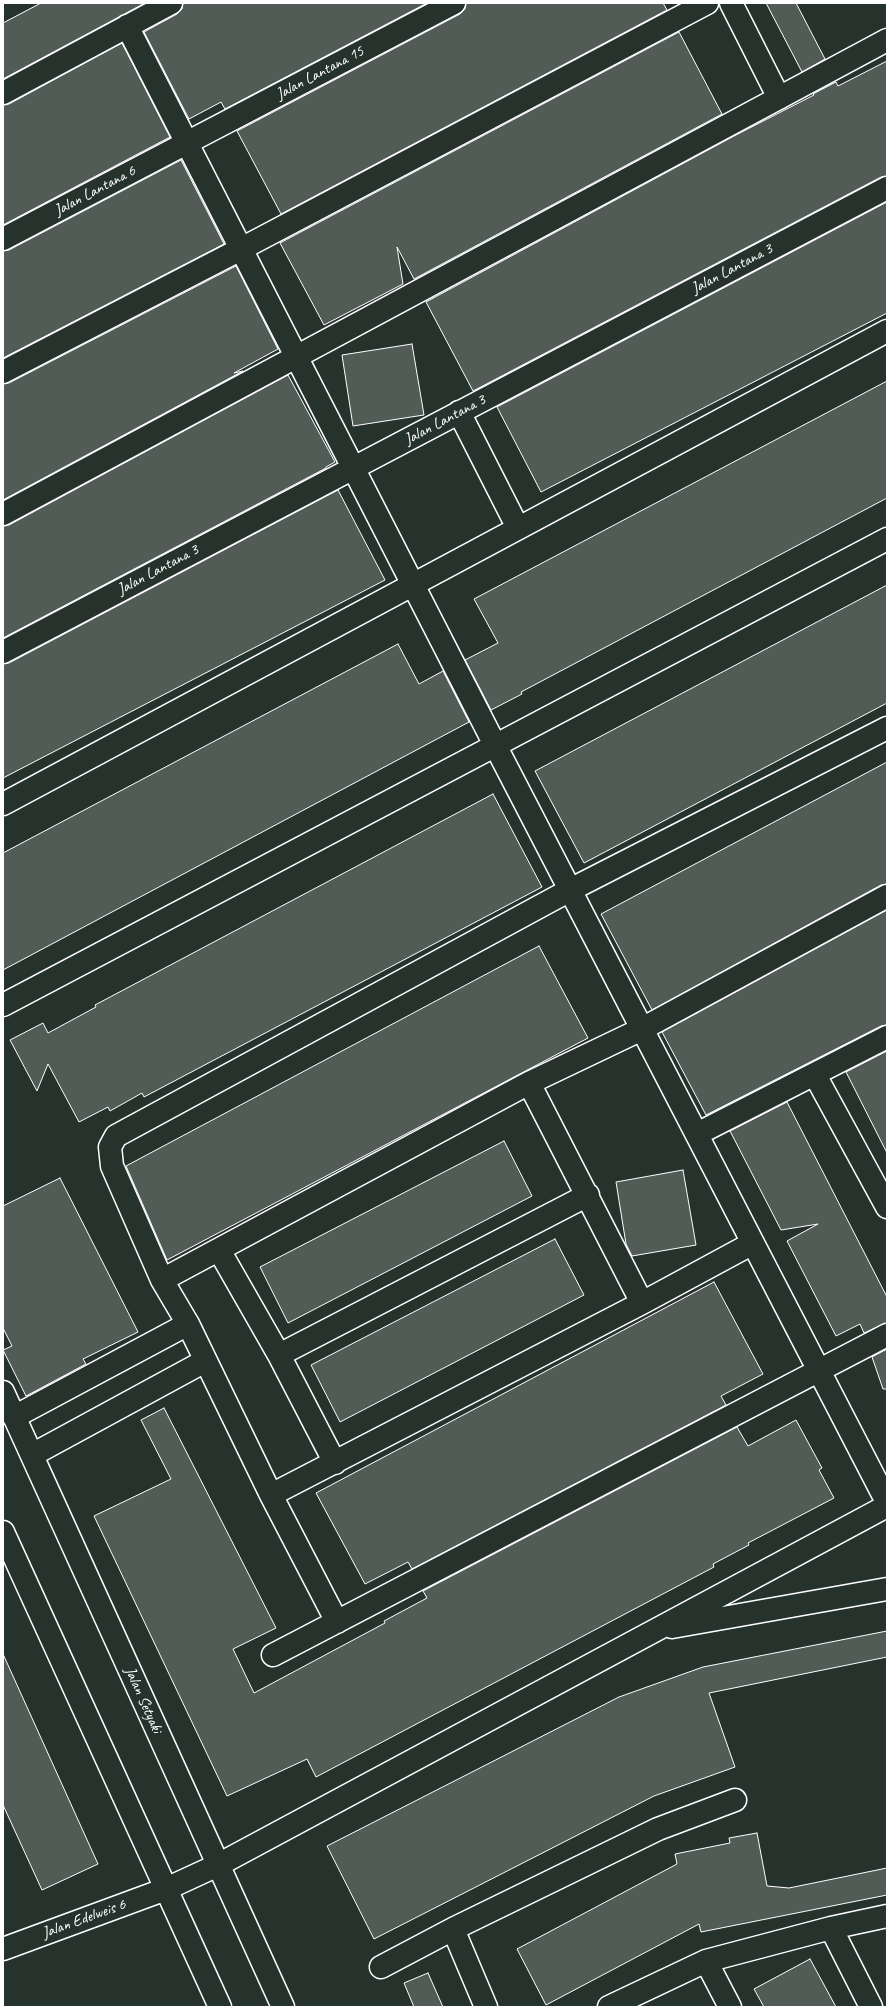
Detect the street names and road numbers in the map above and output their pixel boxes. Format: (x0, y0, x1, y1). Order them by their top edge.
street label: Jalan Lantana 15 (273, 42, 367, 104)
street label: Jalan Lantana 6 (51, 162, 139, 220)
street label: Jalan Lantana 3 (688, 240, 776, 298)
street label: Jalan Lantana 3 (401, 391, 489, 449)
street label: Jalan Lantana 3 (114, 541, 202, 599)
street label: Jalan Setyaki (120, 1664, 166, 1736)
street label: Jalan Edelweis 6 (40, 1895, 128, 1943)

